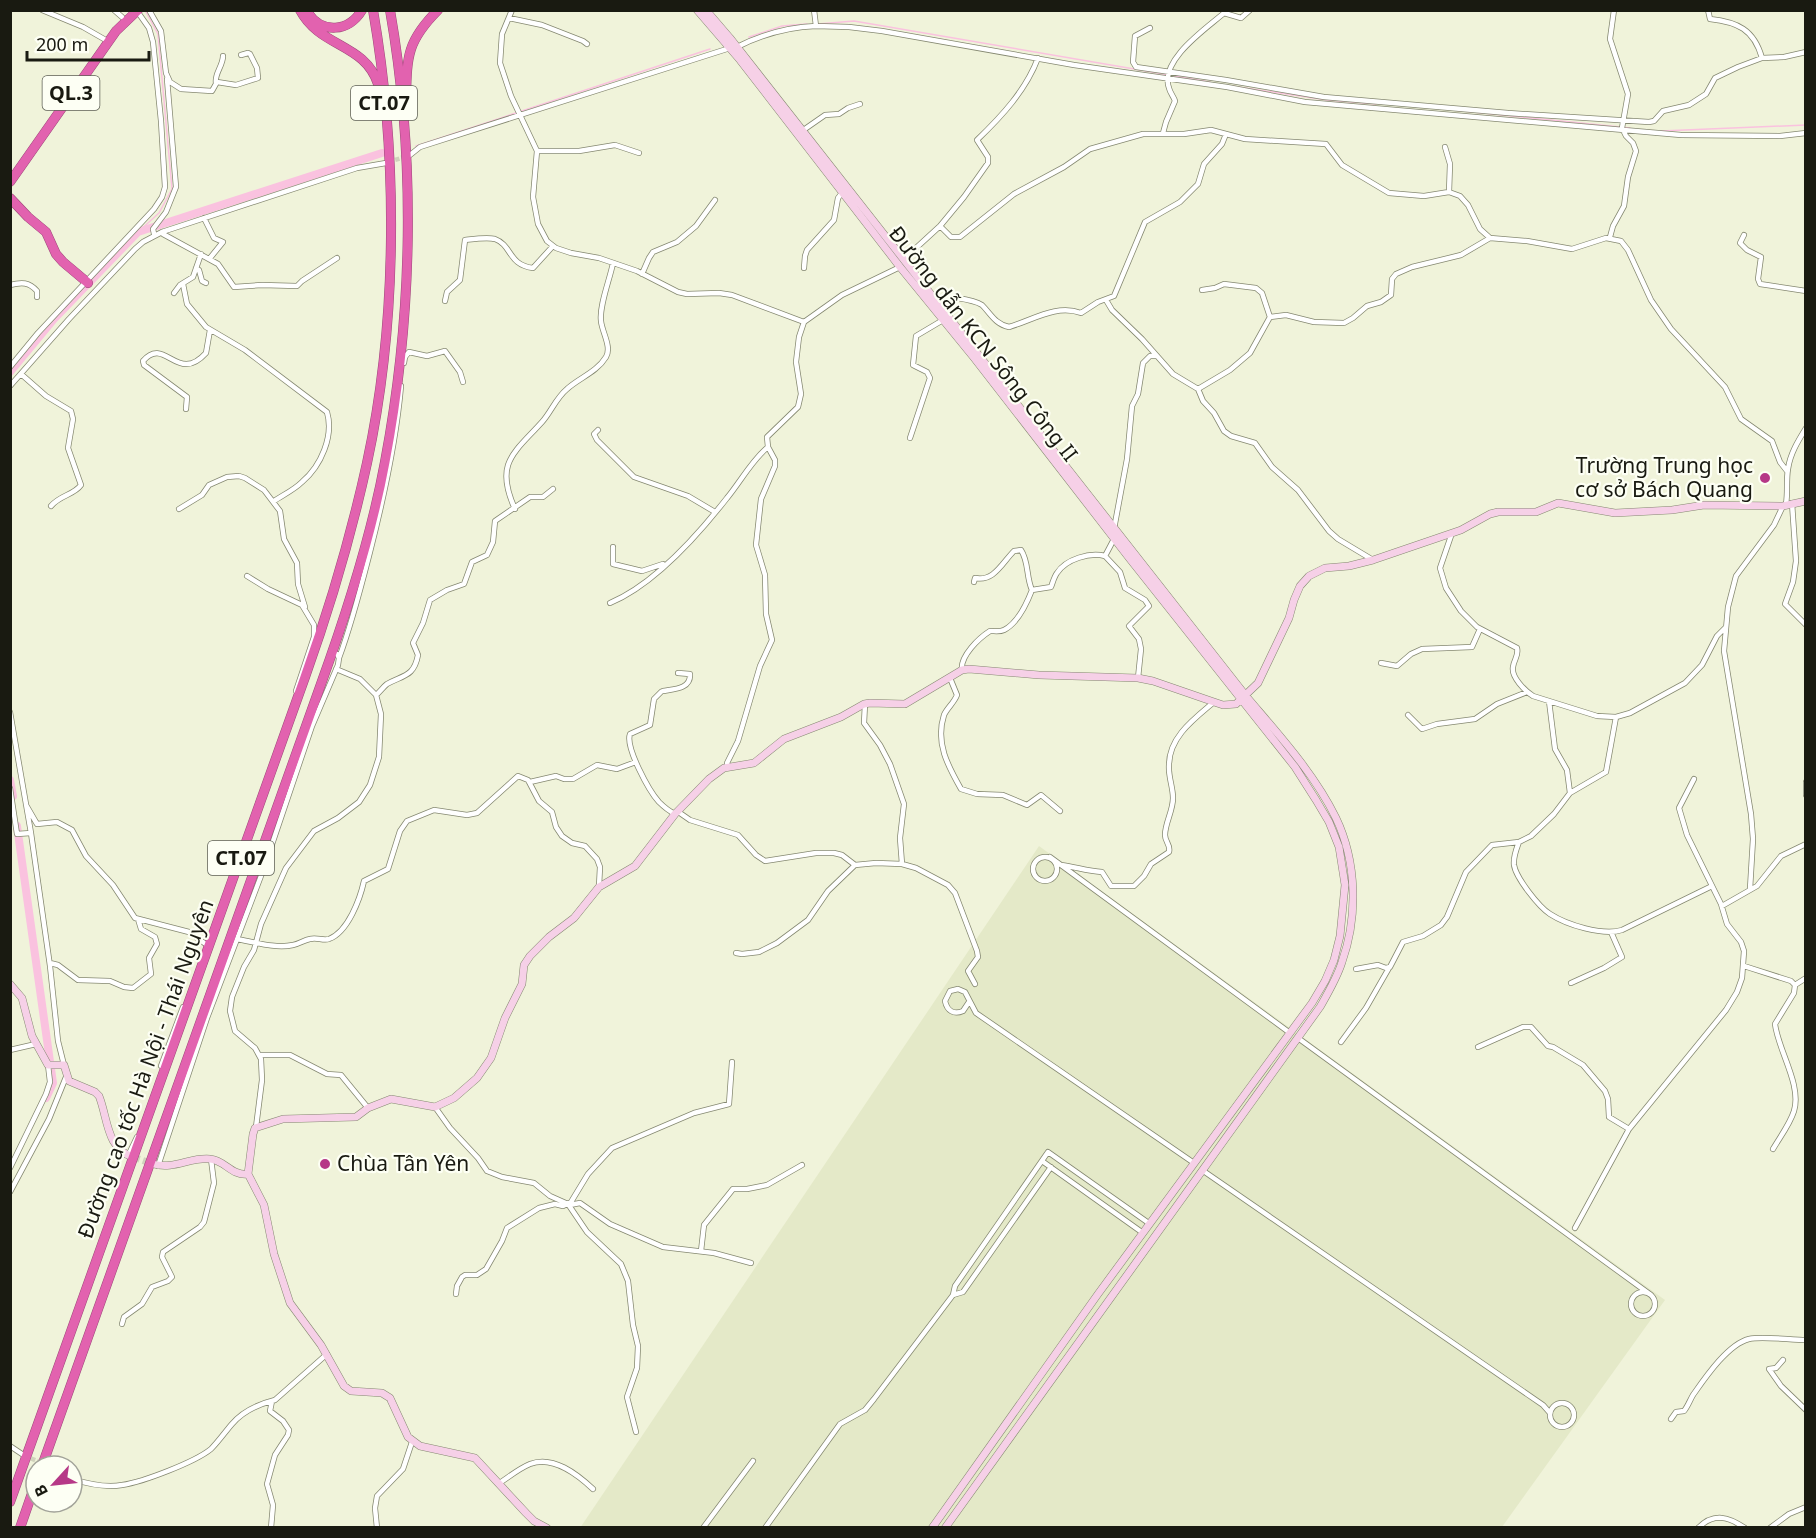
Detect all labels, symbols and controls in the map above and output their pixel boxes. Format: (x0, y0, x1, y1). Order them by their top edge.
scale bar (27, 24, 148, 62)
text: 200 m (36, 32, 88, 56)
road number: QL.3 (42, 76, 100, 110)
road number: CT.07 (351, 86, 417, 120)
street label: Đường dẫn KCN Sông Công II (883, 220, 1085, 467)
place label: Trường Trung học cơ sở Bách Quang (1575, 451, 1753, 503)
marker: Trường Trung học cơ sở Bách Quang (1758, 471, 1772, 485)
road number: CT.07 (208, 841, 274, 875)
street label: Đường cao tốc Hà Nội - Thái Nguyên (71, 895, 220, 1242)
place label: Chùa Tân Yên (337, 1149, 469, 1177)
marker: Chùa Tân Yên (318, 1157, 332, 1171)
north arrow (24, 1454, 84, 1514)
text: B (28, 1481, 53, 1501)

